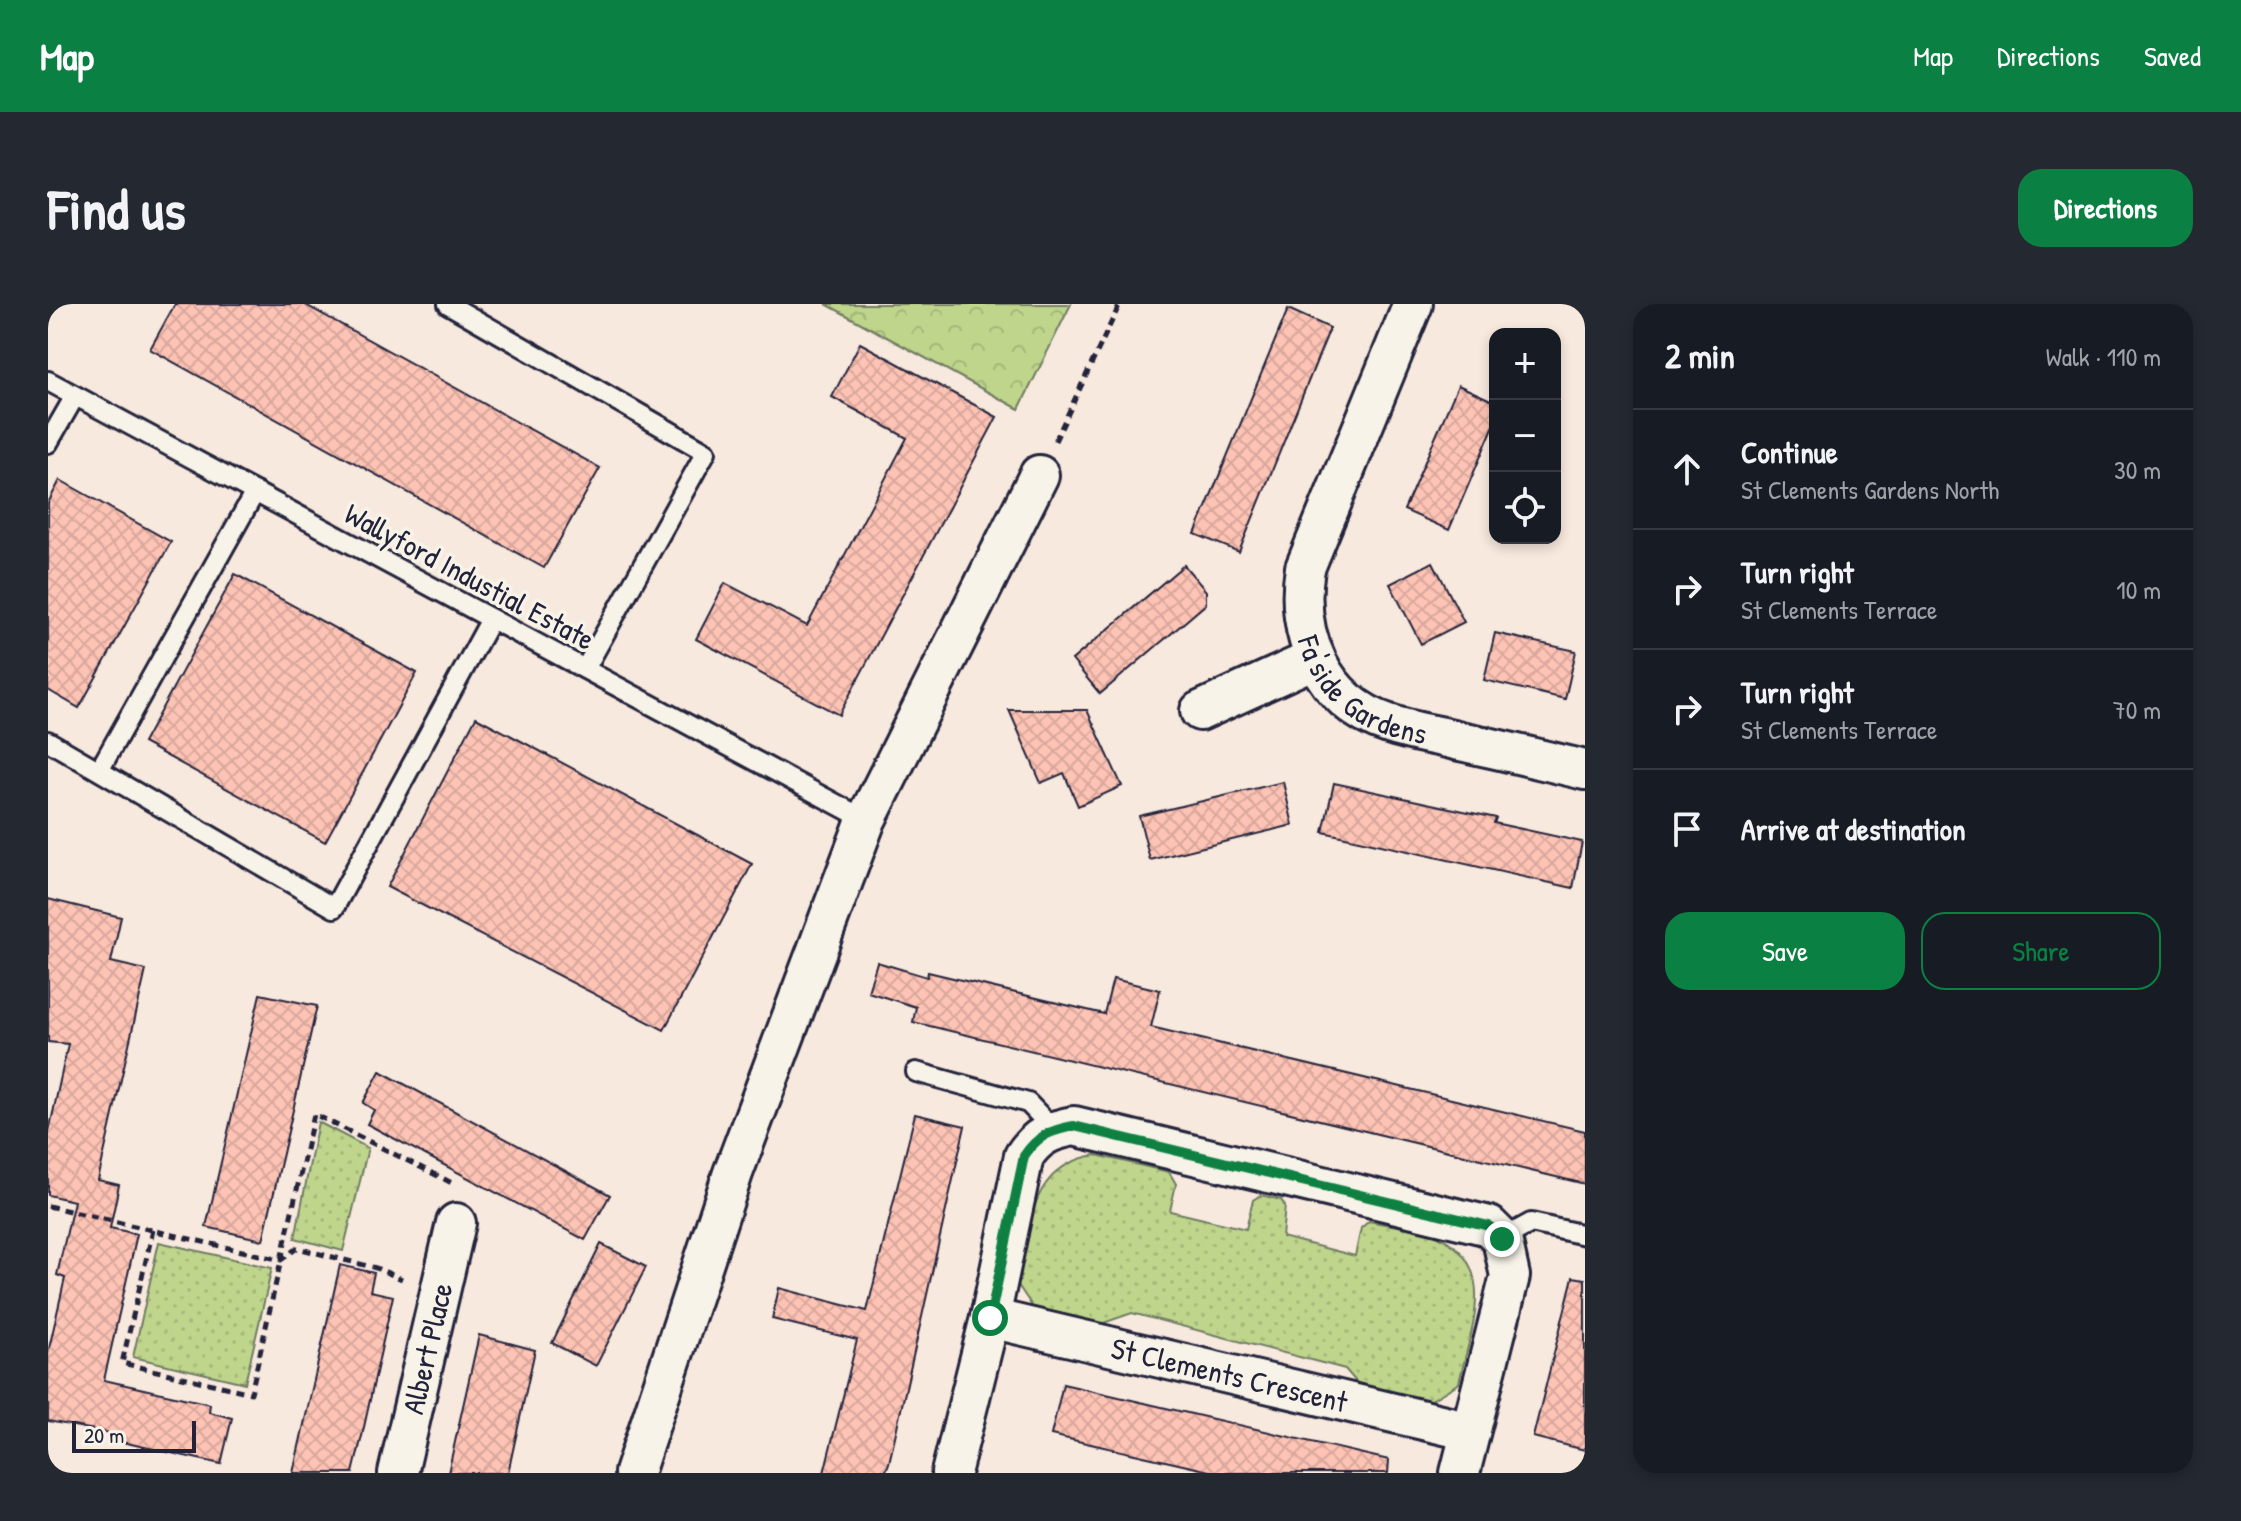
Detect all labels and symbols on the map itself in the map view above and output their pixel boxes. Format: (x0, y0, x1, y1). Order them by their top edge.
street label: Wallyford Industial Estate (338, 493, 602, 659)
street label: Fa'side Gardens (1288, 630, 1431, 753)
route end (1484, 1221, 1520, 1257)
street label: Albert Place (392, 1279, 462, 1418)
route start (972, 1300, 1008, 1336)
street label: St Clements Crescent (1108, 1327, 1352, 1422)
scale bar (72, 1417, 196, 1453)

